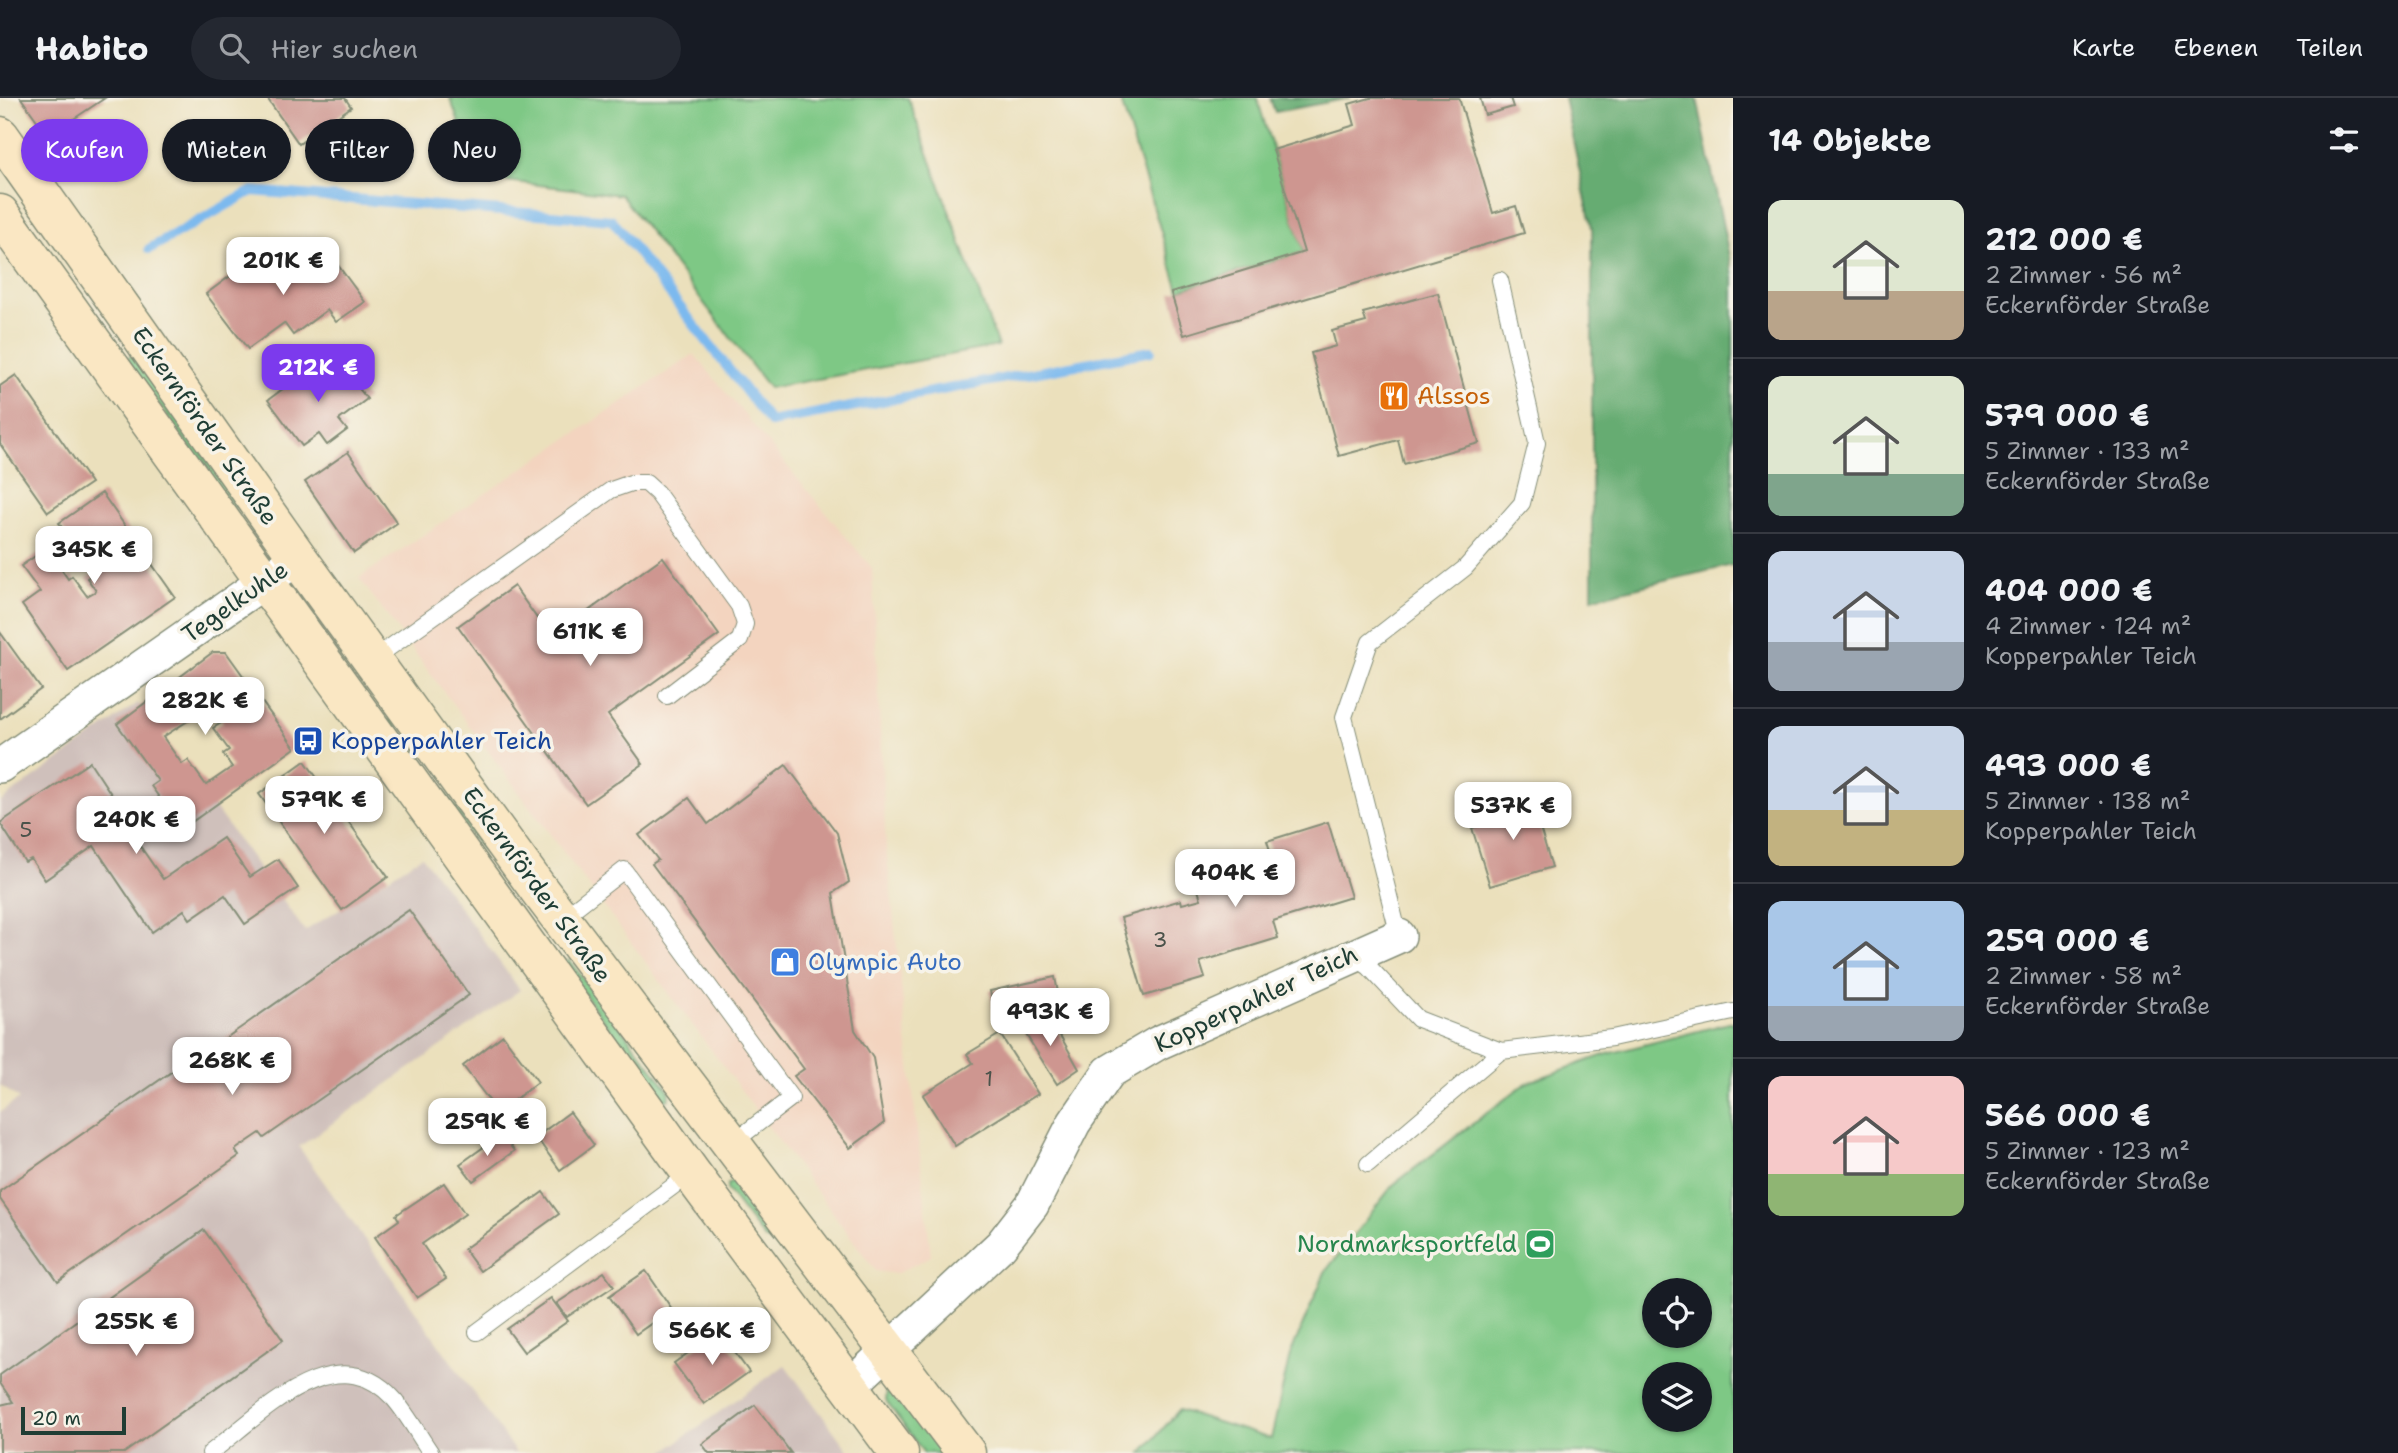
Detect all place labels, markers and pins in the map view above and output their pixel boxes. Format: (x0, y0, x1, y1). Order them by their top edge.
pin: 201K € (226, 238, 340, 297)
pin: 212K € (261, 344, 375, 404)
restaurant icon: Alssos (1377, 379, 1411, 413)
place label: Alssos (1417, 380, 1491, 412)
pin: 345K € (37, 526, 151, 586)
pin: 611K € (533, 608, 647, 668)
pin: 282K € (148, 678, 262, 737)
bus stop icon: Kopperpahler Teich (291, 724, 325, 758)
place label: Kopperpahler Teich (331, 725, 552, 757)
pin: 579K € (267, 776, 381, 836)
pin: 537K € (1456, 782, 1570, 842)
pin: 240K € (79, 796, 193, 856)
pin: 404K € (1178, 850, 1292, 909)
shop icon: Olympic Auto (768, 945, 802, 979)
place label: Olympic Auto (808, 946, 962, 978)
pin: 493K € (993, 988, 1107, 1048)
pin: 268K € (175, 1038, 289, 1097)
pin: 259K € (430, 1098, 544, 1158)
sports icon: Nordmarksportfeld (1523, 1227, 1557, 1261)
place label: Nordmarksportfeld (1297, 1228, 1517, 1260)
pin: 255K € (79, 1298, 193, 1358)
pin: 566K € (655, 1308, 769, 1367)

